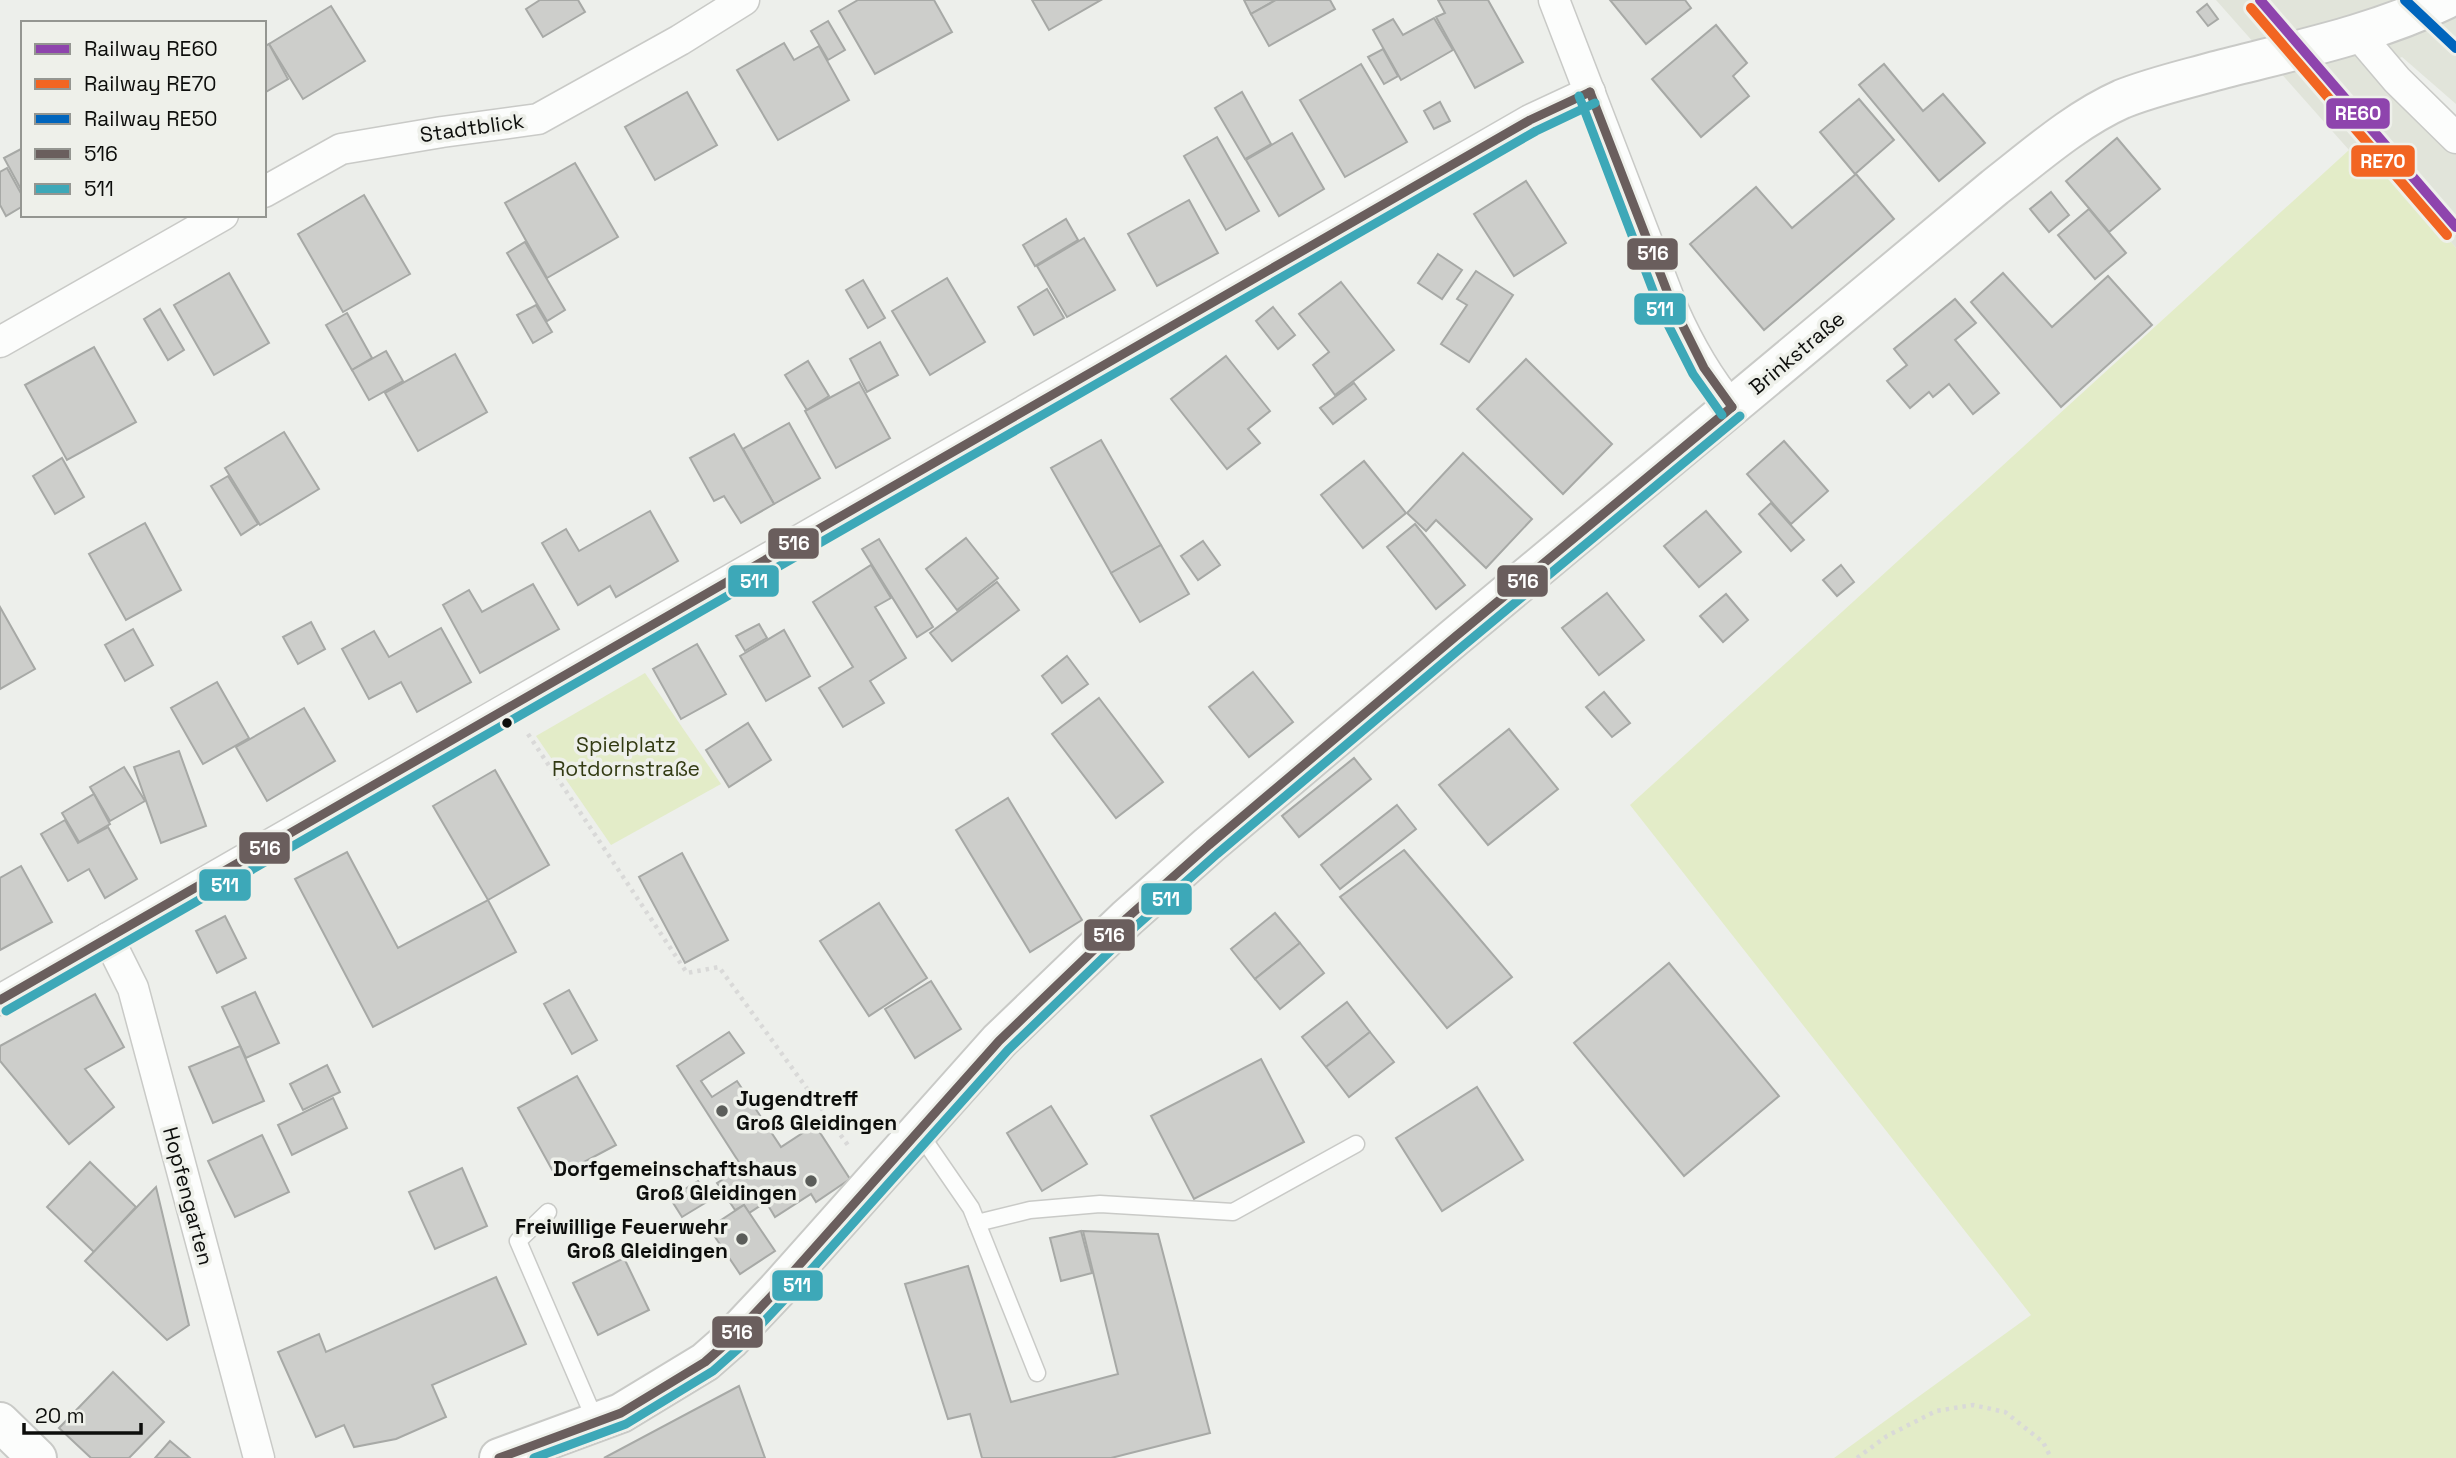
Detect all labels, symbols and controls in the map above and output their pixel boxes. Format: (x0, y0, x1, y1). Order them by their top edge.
legend (21, 21, 266, 217)
text: Railway RE60 (84, 35, 218, 62)
text: Railway RE70 (84, 70, 217, 97)
line badge: RE60 (2325, 97, 2391, 130)
text: RE60 (2335, 101, 2381, 126)
text: Railway RE50 (84, 105, 217, 132)
street label: Stadtblick (418, 107, 526, 148)
text: 516 (84, 140, 118, 167)
line badge: RE70 (2350, 144, 2416, 178)
text: RE70 (2360, 149, 2406, 174)
text: 511 (84, 175, 114, 202)
line badge: 516 (1626, 237, 1679, 271)
text: 516 (1637, 241, 1669, 266)
line badge: 511 (1633, 292, 1687, 326)
text: 511 (1646, 297, 1674, 322)
street label: Brinkstraße (1743, 305, 1850, 400)
line badge: 516 (767, 527, 820, 560)
text: 516 (778, 531, 810, 556)
line badge: 511 (727, 564, 780, 598)
line badge: 516 (1496, 564, 1549, 598)
text: 511 (740, 569, 768, 594)
text: 516 (1507, 569, 1539, 594)
unlabelled marker (500, 716, 514, 730)
park label: Spielplatz Rotdornstraße (552, 731, 700, 782)
line badge: 516 (238, 831, 291, 865)
text: 516 (249, 836, 281, 861)
line badge: 511 (198, 868, 252, 902)
text: 511 (211, 873, 239, 898)
line badge: 511 (1140, 882, 1193, 916)
text: 511 (1152, 887, 1180, 912)
line badge: 516 (1083, 918, 1136, 952)
text: 516 (1093, 923, 1125, 948)
place label: Jugendtreff Groß Gleidingen (736, 1085, 897, 1136)
marker: Jugendtreff Groß Gleidingen (714, 1103, 730, 1119)
street label: Hopfengarten (157, 1124, 220, 1268)
place label: Dorfgemeinschaftshaus Groß Gleidingen (553, 1155, 797, 1206)
marker: Dorfgemeinschaftshaus Groß Gleidingen (803, 1173, 819, 1189)
place label: Freiwillige Feuerwehr Groß Gleidingen (515, 1213, 728, 1264)
marker: Freiwillige Feuerwehr Groß Gleidingen (734, 1231, 750, 1247)
line badge: 511 (771, 1269, 824, 1302)
text: 511 (783, 1273, 811, 1298)
line badge: 516 (711, 1315, 764, 1349)
text: 516 (721, 1320, 753, 1345)
scale bar (24, 1392, 142, 1436)
text: 20 m (35, 1402, 85, 1429)

